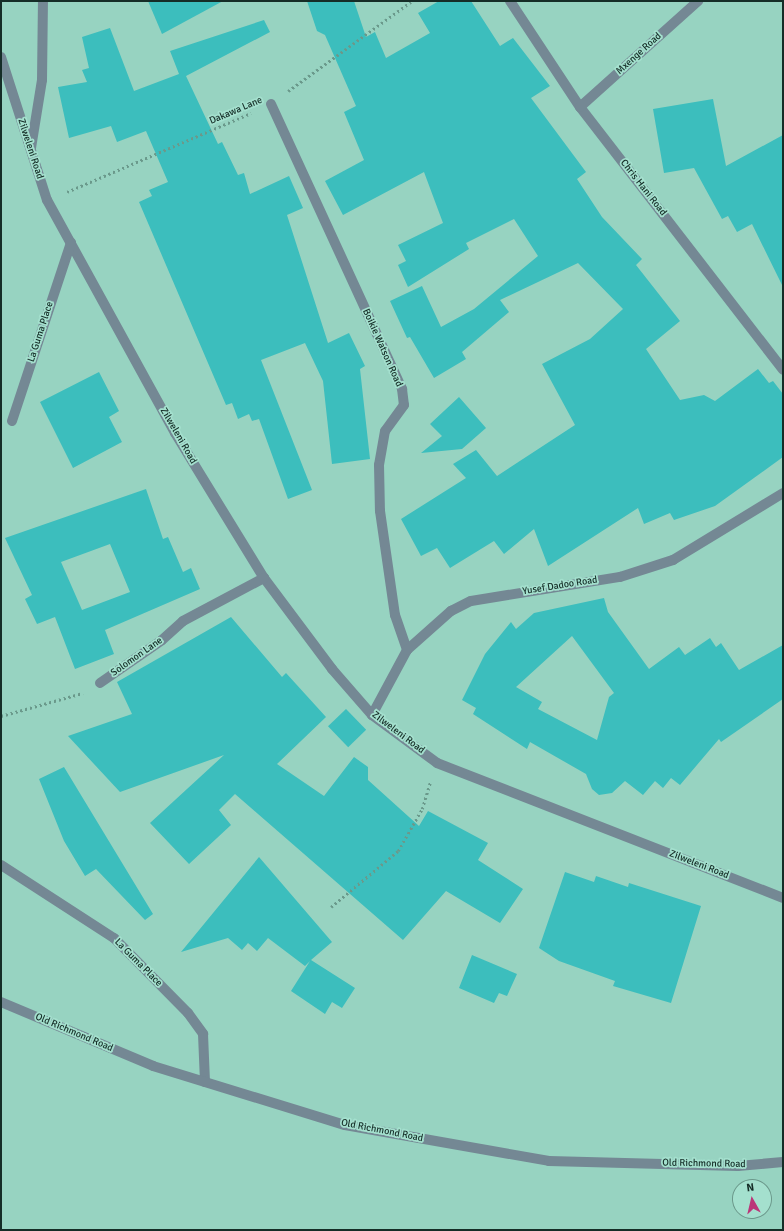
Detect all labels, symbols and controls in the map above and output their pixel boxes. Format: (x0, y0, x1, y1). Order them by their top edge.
street label: Mxenge Road (614, 31, 664, 77)
street label: Dakawa Lane (208, 94, 264, 128)
street label: Zilweleni Road (15, 117, 45, 181)
street label: Chris Hani Road (617, 157, 669, 219)
street label: La Guma Place (26, 300, 56, 364)
street label: Boikie Watson Road (359, 307, 405, 389)
street label: Zilweleni Road (157, 406, 199, 466)
street label: Yusef Dadoo Road (522, 574, 598, 598)
street label: Solomon Lane (109, 635, 165, 679)
street label: Zilweleni Road (369, 709, 427, 757)
street label: Zilweleni Road (667, 848, 731, 882)
street label: La Guma Place (112, 937, 164, 989)
street label: Old Richmond Road (33, 1011, 115, 1055)
street label: Old Richmond Road (340, 1117, 424, 1145)
street label: Old Richmond Road (662, 1157, 746, 1171)
north arrow (732, 1179, 772, 1219)
text: N (746, 1181, 755, 1195)

